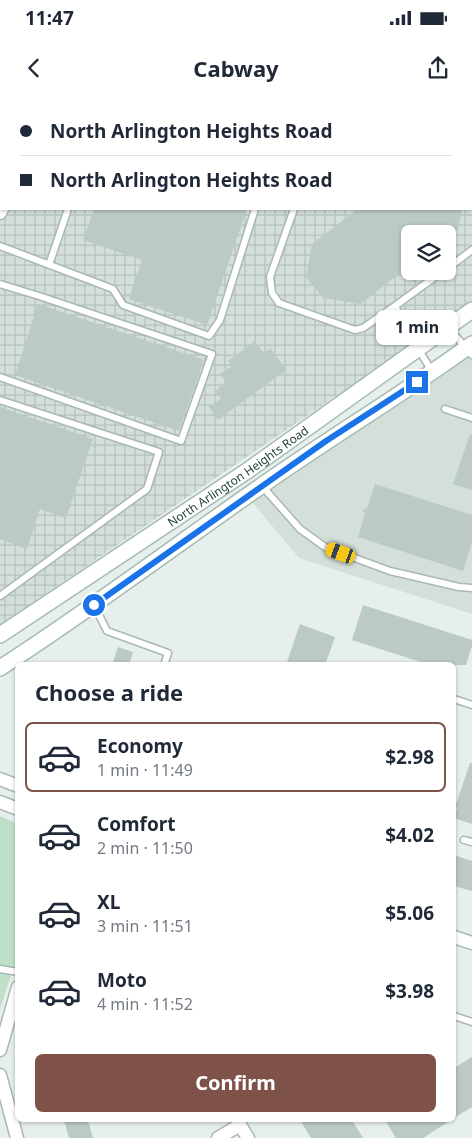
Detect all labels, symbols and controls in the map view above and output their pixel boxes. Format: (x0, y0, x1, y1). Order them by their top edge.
text: 11:47 (25, 5, 74, 31)
text: Cabway (193, 53, 279, 83)
icon: back (20, 54, 48, 82)
icon: share (424, 54, 452, 82)
text: North Arlington Heights Road (50, 118, 332, 144)
text: North Arlington Heights Road (50, 167, 332, 193)
map controls (401, 225, 456, 280)
button: layers (401, 225, 456, 280)
callout: 1 min (376, 310, 458, 344)
text: 1 min (395, 316, 439, 338)
route end (406, 371, 428, 393)
street label: North Arlington Heights Road (164, 421, 312, 530)
car (324, 541, 357, 565)
route start (83, 594, 105, 616)
text: Choose a ride (35, 677, 183, 707)
text: Economy (97, 733, 183, 759)
icon: car (37, 735, 82, 780)
text: $2.98 (385, 744, 434, 770)
text: 1 min · 11:49 (97, 759, 193, 781)
text: Comfort (97, 811, 176, 837)
icon: car (37, 813, 82, 858)
text: $4.02 (385, 822, 434, 848)
text: 2 min · 11:50 (97, 837, 193, 859)
text: XL (97, 889, 120, 915)
icon: car (37, 891, 82, 936)
text: $5.06 (385, 900, 434, 926)
text: 3 min · 11:51 (97, 915, 193, 937)
text: Moto (97, 967, 147, 993)
icon: car (37, 969, 82, 1014)
text: $3.98 (385, 978, 434, 1004)
text: 4 min · 11:52 (97, 993, 193, 1015)
button: Confirm (35, 1054, 436, 1112)

